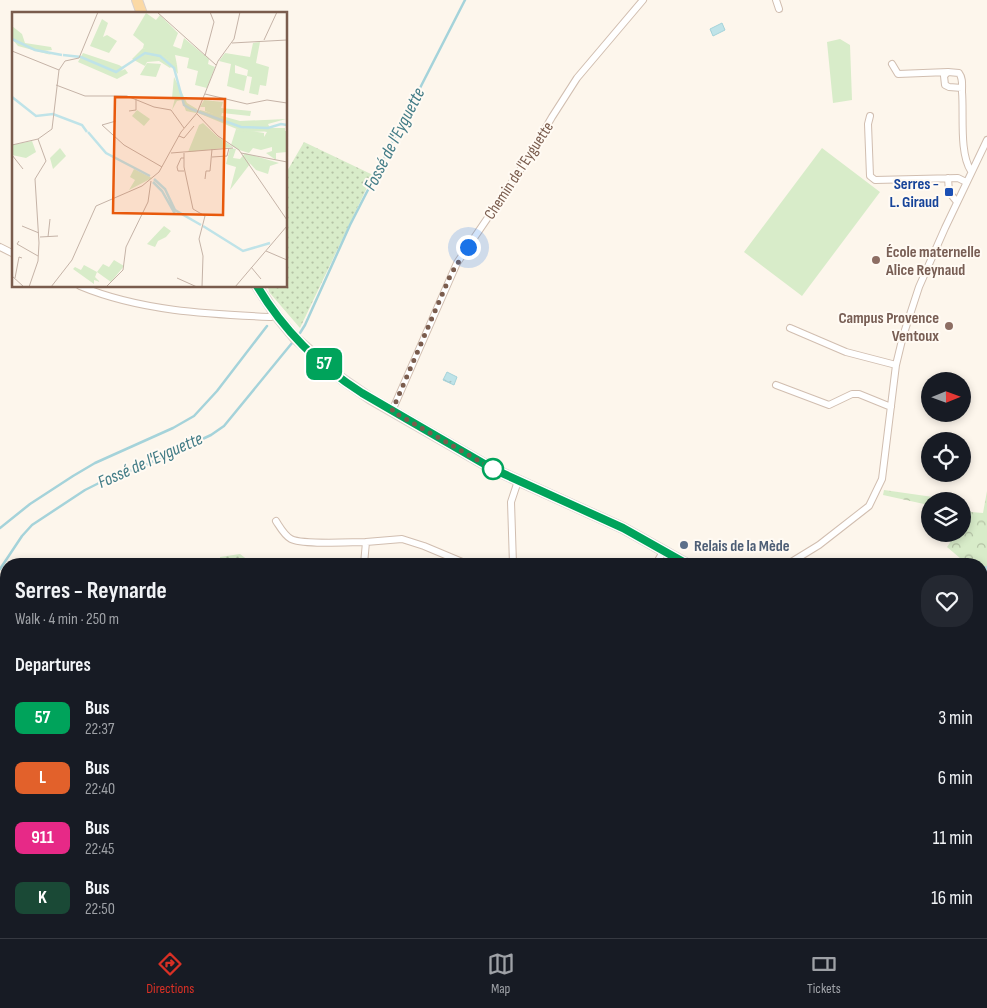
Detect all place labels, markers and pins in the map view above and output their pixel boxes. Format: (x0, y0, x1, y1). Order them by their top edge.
place label: Serres - L. Giraud (890, 175, 939, 212)
marker: Serres - L. Giraud (943, 186, 955, 198)
place label: École maternelle Alice Reynaud (885, 243, 981, 280)
marker: École maternelle Alice Reynaud (870, 254, 882, 266)
place label: Campus Provence Ventoux (838, 309, 939, 346)
marker: Campus Provence Ventoux (943, 320, 955, 332)
unlabelled marker (482, 458, 504, 480)
place label: Relais de la Mède (694, 537, 790, 556)
marker: Relais de la Mède (678, 539, 690, 551)

